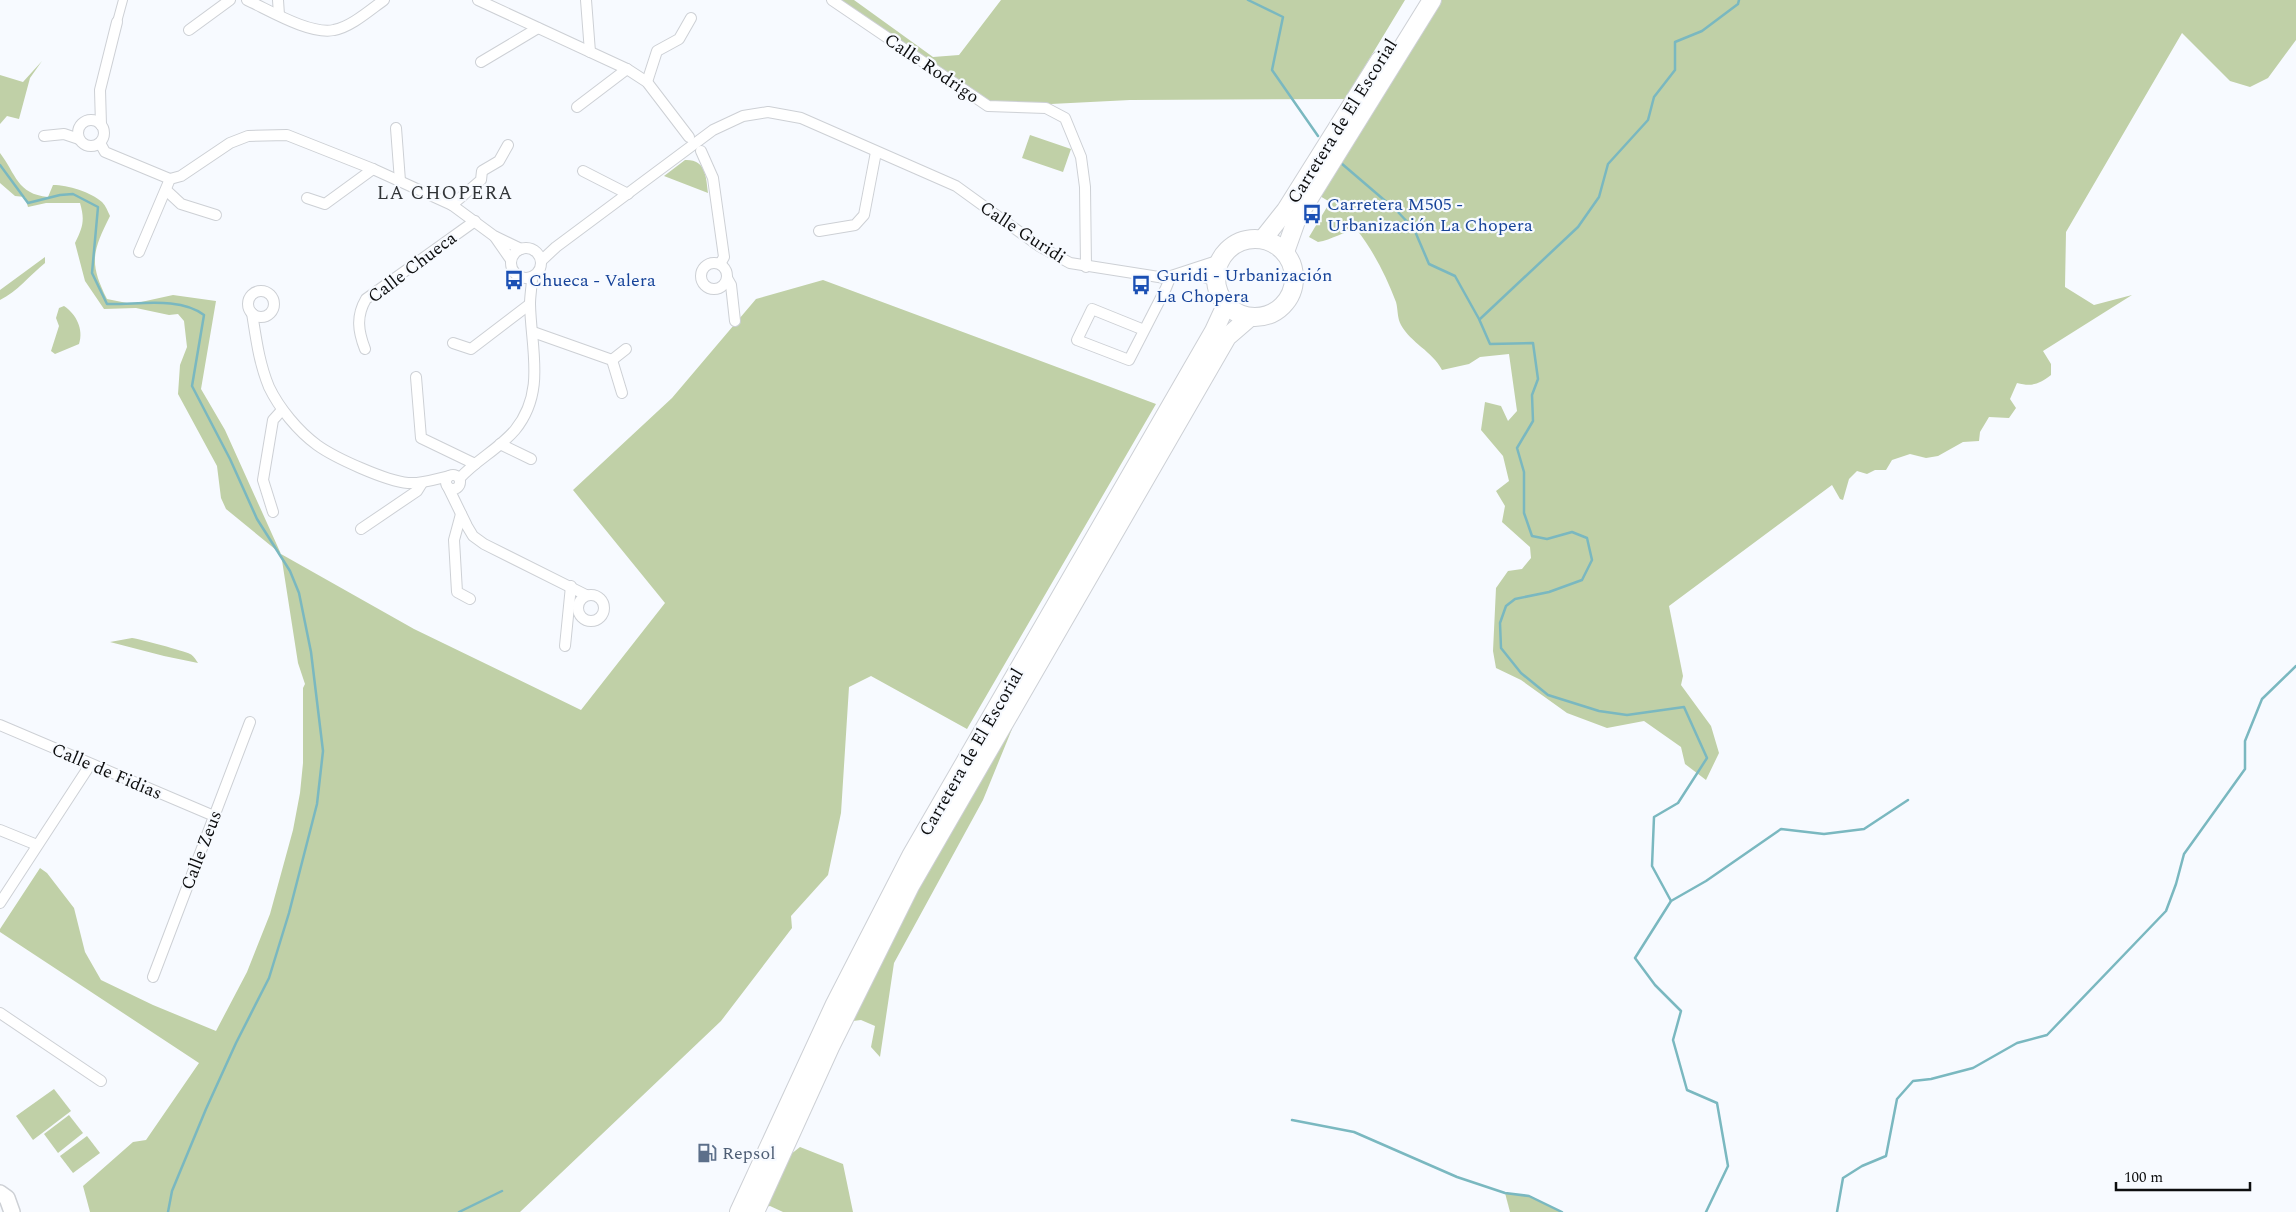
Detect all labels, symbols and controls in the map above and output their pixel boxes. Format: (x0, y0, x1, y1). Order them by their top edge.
street label: Calle Rodrigo (879, 27, 985, 110)
street label: Carretera de El Escorial (1281, 34, 1404, 209)
district label: LA CHOPERA (377, 179, 513, 208)
place label: Carretera M505 - Urbanización La Chopera (1327, 191, 1533, 239)
street label: Calle Guridi (974, 194, 1071, 270)
bus stop icon: Carretera M505 - Urbanización La Chopera (1301, 203, 1323, 225)
street label: Calle Chueca (362, 225, 463, 310)
place label: Guridi - Urbanización La Chopera (1156, 262, 1332, 310)
place label: Chueca - Valera (529, 267, 656, 294)
bus stop icon: Chueca - Valera (503, 269, 525, 291)
bus stop icon: Guridi - Urbanización La Chopera (1130, 274, 1152, 296)
street label: Carretera de El Escorial (912, 663, 1031, 841)
street label: Calle de Fidias (47, 736, 166, 807)
street label: Calle Zeus (174, 806, 229, 894)
place label: Repsol (722, 1140, 776, 1167)
fuel station icon: Repsol (696, 1142, 718, 1164)
scale bar (2116, 1160, 2250, 1192)
text: 100 m (2124, 1166, 2163, 1189)

